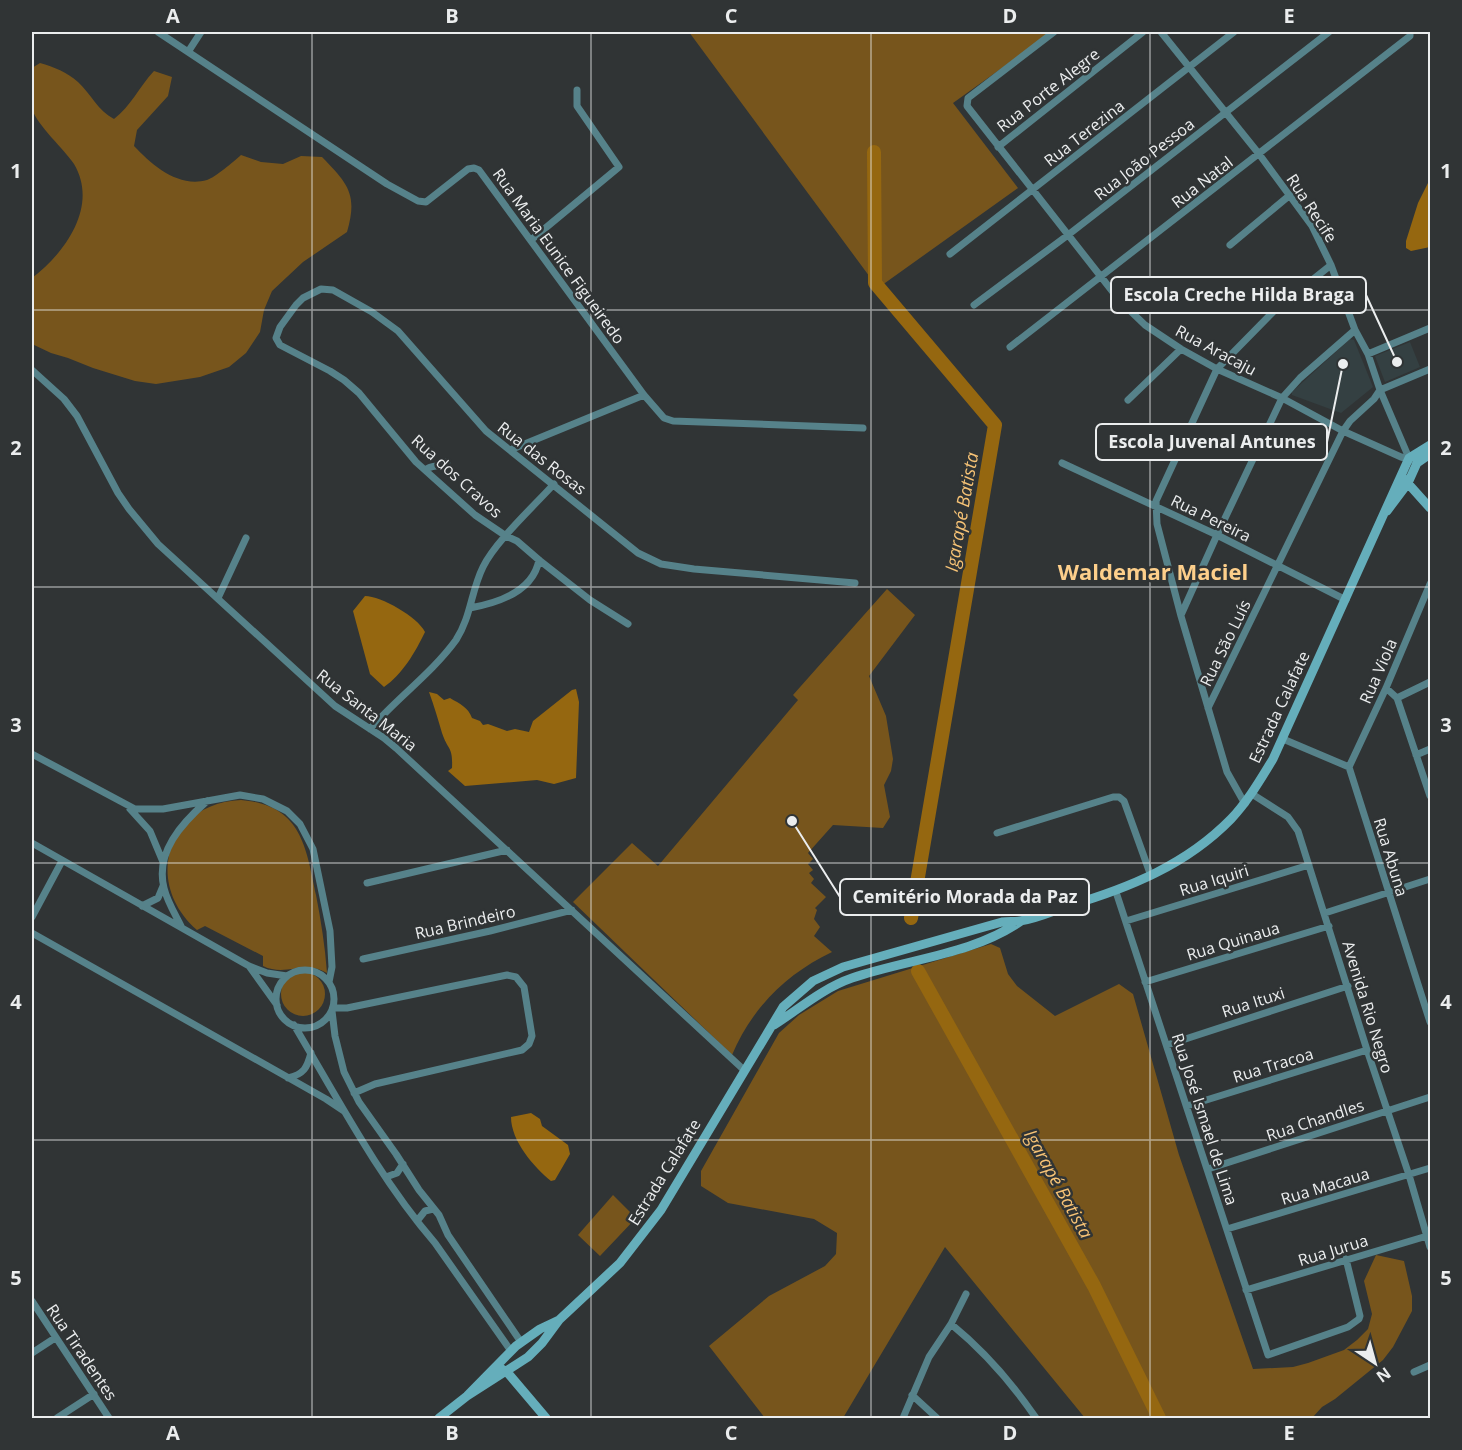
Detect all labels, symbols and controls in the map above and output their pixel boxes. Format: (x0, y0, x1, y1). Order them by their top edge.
text: A (166, 2, 180, 29)
text: B (445, 2, 459, 29)
text: C (725, 2, 738, 29)
text: D (1003, 2, 1017, 29)
text: E (1283, 2, 1295, 29)
street label: Rua Porte Alegre (992, 43, 1104, 137)
street label: Rua Terezina (1039, 95, 1129, 171)
street label: Rua João Pessoa (1089, 113, 1199, 205)
street label: Rua Natal (1167, 151, 1237, 213)
text: 1 (10, 157, 22, 184)
text: 1 (1440, 157, 1452, 184)
street label: Rua Maria Eunice Figueiredo (488, 164, 630, 348)
street label: Rua Recife (1282, 169, 1342, 247)
callout: Escola Creche Hilda Braga (1111, 277, 1366, 313)
text: Escola Creche Hilda Braga (1123, 282, 1355, 306)
street label: Rua Aracaju (1172, 319, 1260, 381)
street label: Rua das Rosas (493, 416, 591, 500)
callout: Escola Juvenal Antunes (1096, 424, 1327, 460)
street label: Rua dos Cravos (407, 429, 507, 523)
text: Escola Juvenal Antunes (1108, 429, 1316, 453)
text: 2 (10, 434, 22, 461)
text: 2 (1440, 434, 1452, 461)
water label: Igarapé Batista (939, 450, 983, 574)
street label: Rua Pereira (1167, 489, 1255, 547)
district label: Waldemar Maciel (1058, 556, 1248, 586)
street label: Rua São Luís (1195, 596, 1255, 690)
street label: Rua Viola (1354, 635, 1402, 707)
street label: Estrada Calafate (1243, 647, 1315, 767)
street label: Rua Santa Maria (312, 664, 422, 756)
text: 3 (10, 711, 22, 738)
text: 3 (1440, 711, 1452, 738)
street label: Rua Abuna (1369, 815, 1413, 899)
street label: Rua Iquiri (1177, 859, 1251, 901)
callout: Cemitério Morada da Paz (840, 879, 1089, 915)
text: Cemitério Morada da Paz (852, 884, 1078, 908)
street label: Rua Brindeiro (413, 900, 517, 944)
street label: Rua Quinaua (1184, 916, 1282, 966)
street label: Avenida Rio Negro (1337, 938, 1399, 1076)
street label: Rua Ituxi (1219, 981, 1287, 1023)
text: 4 (10, 988, 22, 1015)
text: 4 (1440, 988, 1452, 1015)
street label: Rua José Ismael de Lima (1167, 1030, 1243, 1208)
street label: Rua Tracoa (1230, 1042, 1316, 1088)
street label: Rua Chandles (1263, 1094, 1367, 1146)
street label: Estrada Calafate (623, 1115, 705, 1229)
water label: Igarapé Batista (1019, 1125, 1099, 1242)
street label: Rua Macaua (1278, 1162, 1372, 1210)
street label: Rua Jurua (1295, 1229, 1371, 1271)
text: 5 (10, 1264, 22, 1291)
text: 5 (1440, 1264, 1452, 1291)
street label: Rua Tiradentes (42, 1299, 122, 1405)
north arrow (1345, 1333, 1405, 1393)
text: N (1372, 1362, 1396, 1388)
text: A (166, 1419, 180, 1446)
text: B (445, 1419, 459, 1446)
text: C (725, 1419, 738, 1446)
text: D (1003, 1419, 1017, 1446)
text: E (1283, 1419, 1295, 1446)

